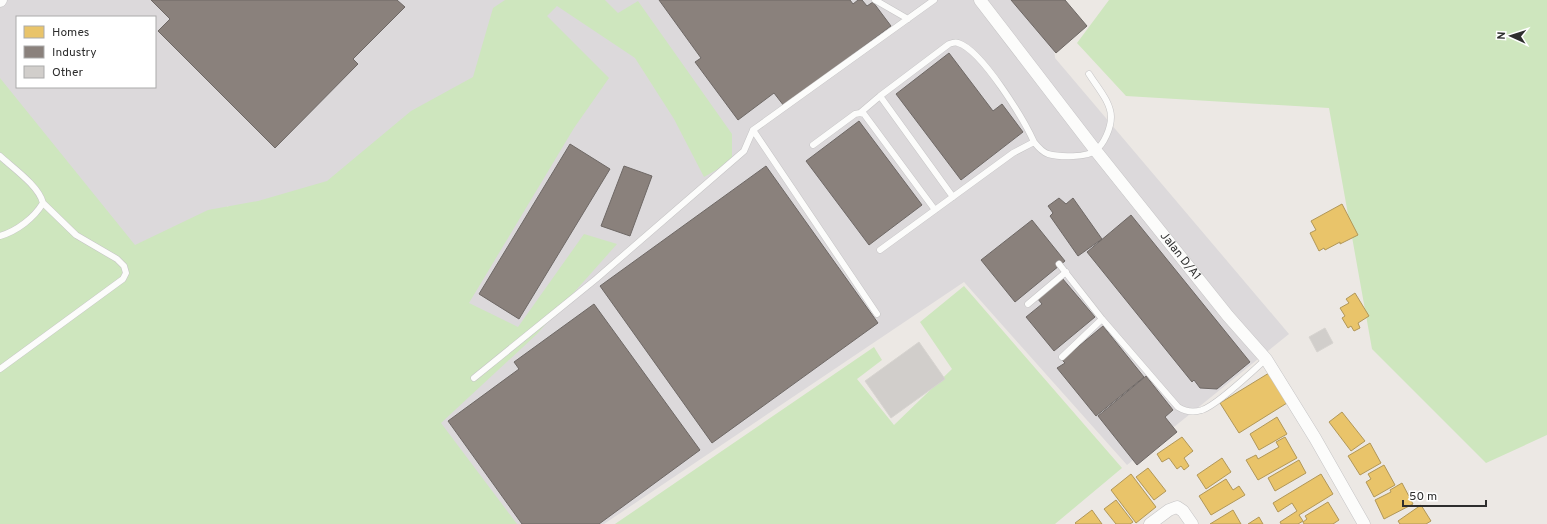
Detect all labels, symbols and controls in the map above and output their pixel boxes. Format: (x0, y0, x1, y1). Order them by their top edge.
legend (16, 16, 156, 88)
north arrow (1491, 16, 1531, 56)
text: Homes (52, 25, 89, 41)
text: N (1495, 31, 1509, 40)
text: Industry (52, 45, 97, 61)
text: Other (52, 65, 84, 81)
street label: Jalan D/A1 (1156, 229, 1204, 284)
scale bar (1403, 482, 1486, 508)
text: 50 m (1409, 489, 1437, 505)

